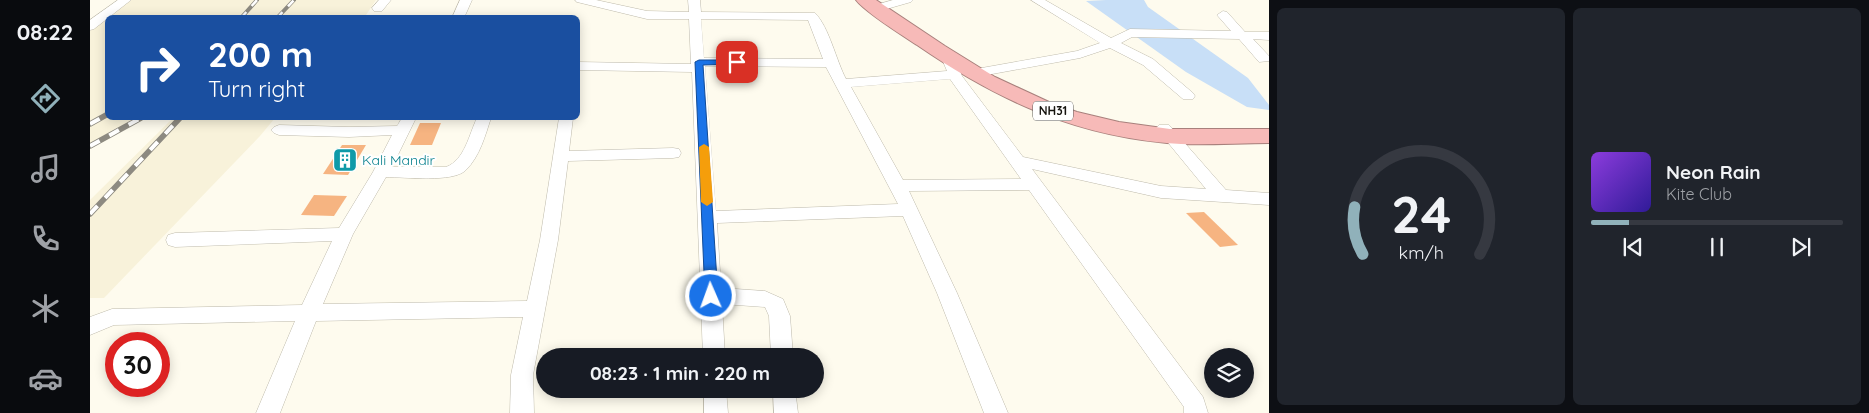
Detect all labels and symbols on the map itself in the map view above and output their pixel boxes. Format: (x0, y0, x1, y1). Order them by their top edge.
pin (716, 41, 758, 83)
road number: NH31 (1033, 102, 1073, 120)
building icon: Kali Mandir (332, 147, 358, 173)
place label: Kali Mandir (362, 151, 436, 169)
position arrow (684, 269, 736, 321)
speed limit sign: 30 (105, 332, 170, 397)

